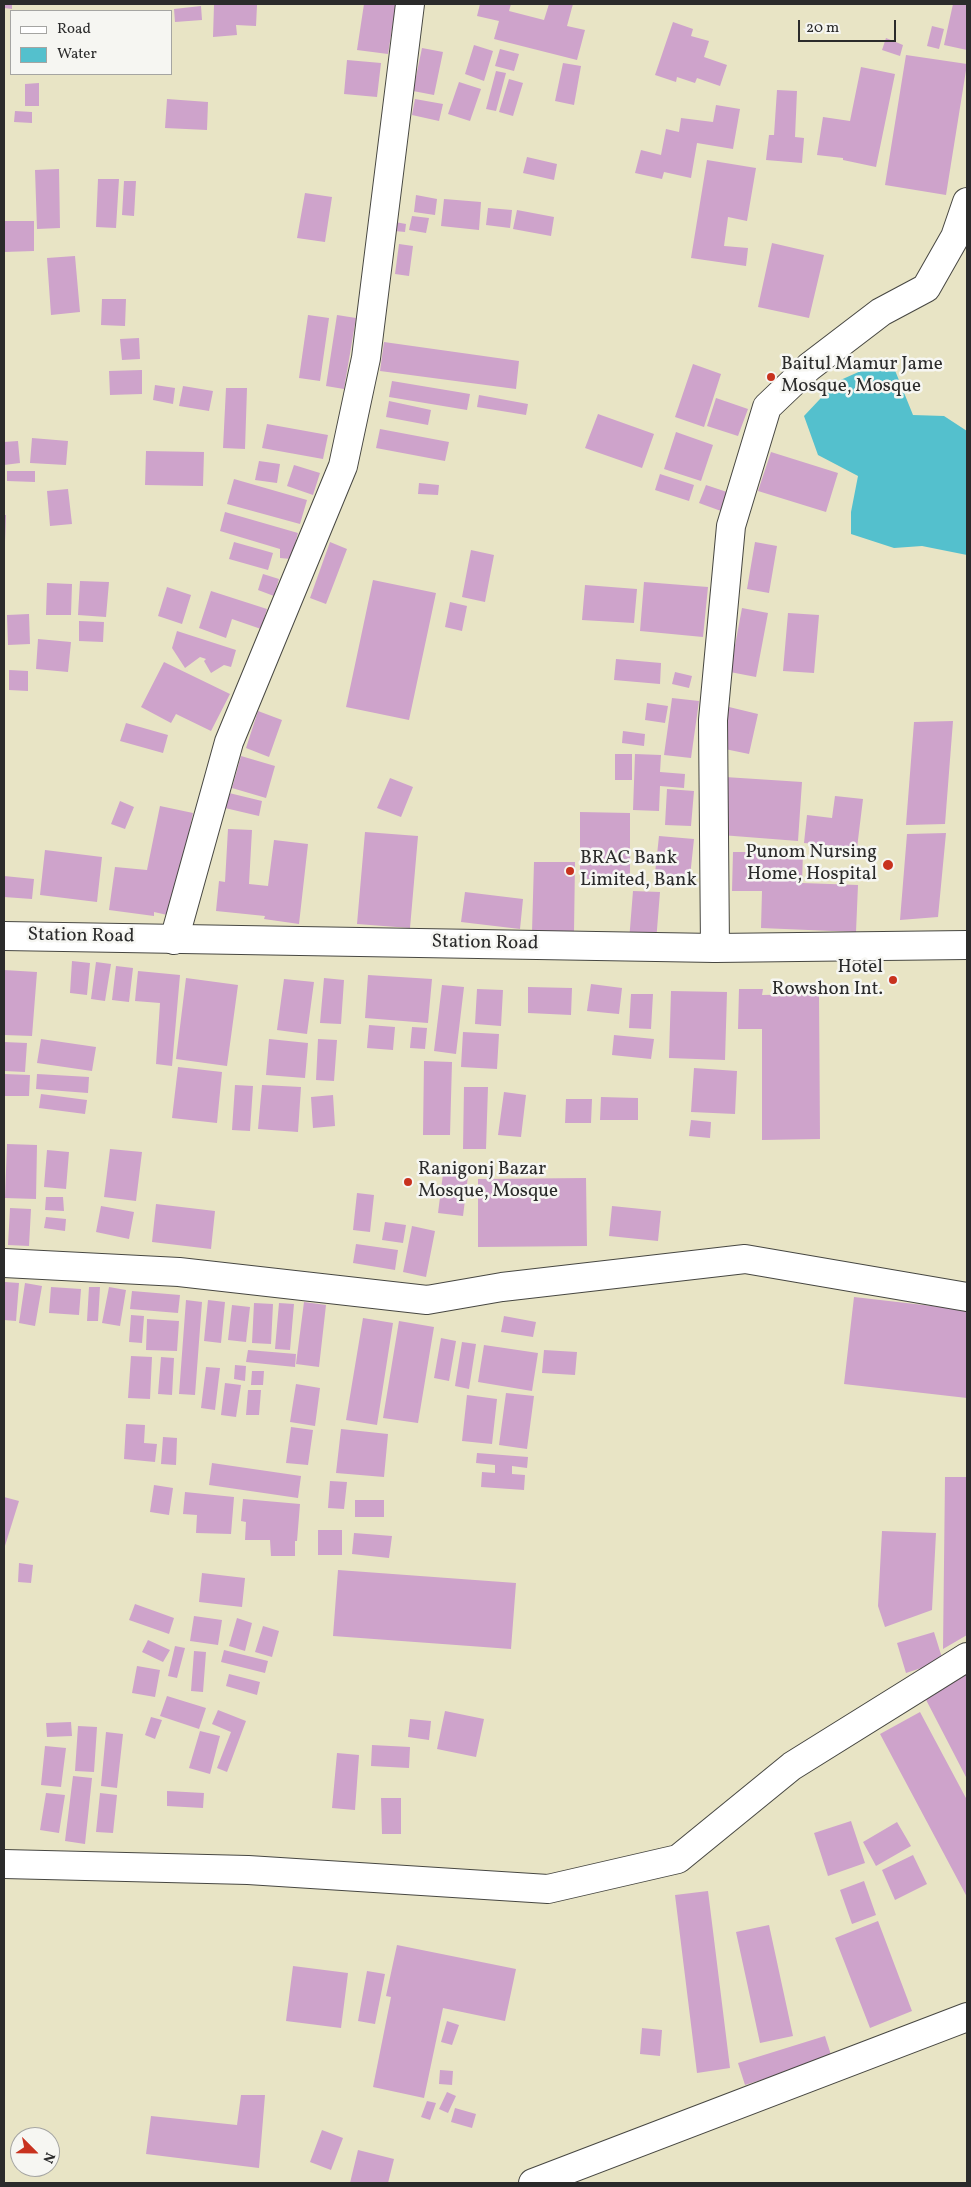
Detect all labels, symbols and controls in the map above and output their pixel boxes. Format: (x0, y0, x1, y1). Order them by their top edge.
legend (10, 10, 172, 75)
scale bar (801, 10, 898, 42)
text: 20 m (806, 18, 839, 39)
text: Road (57, 19, 91, 40)
text: Water (57, 44, 97, 65)
place label: Baitul Mamur Jame Mosque, Mosque (781, 355, 943, 399)
marker: Baitul Mamur Jame Mosque, Mosque (765, 371, 777, 383)
place label: Punom Nursing Home, Hospital (746, 843, 877, 887)
place label: BRAC Bank Limited, Bank (580, 849, 697, 893)
marker: Punom Nursing Home, Hospital (881, 858, 895, 872)
marker: BRAC Bank Limited, Bank (564, 865, 576, 877)
street label: Station Road (27, 925, 135, 949)
street label: Station Road (431, 932, 539, 956)
place label: Hotel Rowshon Int. (772, 958, 883, 1002)
marker: Hotel Rowshon Int. (887, 974, 899, 986)
place label: Ranigonj Bazar Mosque, Mosque (418, 1160, 558, 1204)
marker: Ranigonj Bazar Mosque, Mosque (402, 1176, 414, 1188)
north arrow (10, 2127, 60, 2177)
text: N (38, 2149, 59, 2166)

